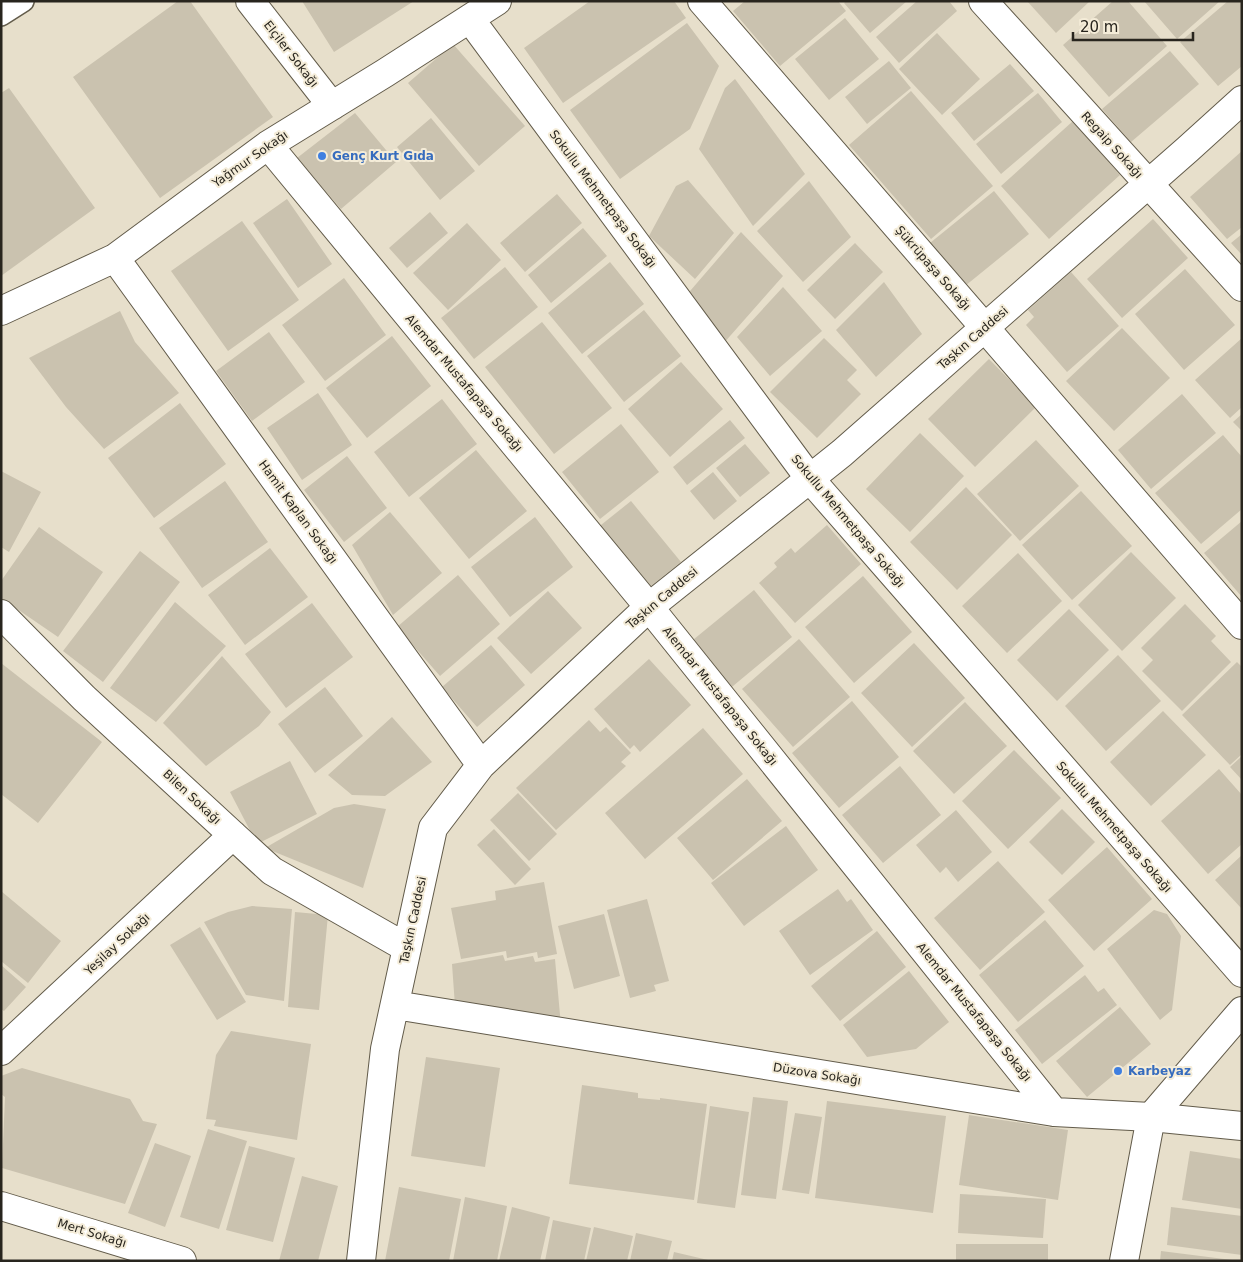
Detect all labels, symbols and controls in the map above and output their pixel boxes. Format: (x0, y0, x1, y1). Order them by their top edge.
scale bar (1073, 10, 1193, 42)
street label: Elçiler Sokağı (261, 18, 321, 90)
text: 20 m (1080, 18, 1118, 36)
street label: Regaip Sokağı (1078, 109, 1146, 181)
street label: Sokullu Mehmetpaşa Sokağı (547, 127, 659, 271)
street label: Yağmur Sokağı (209, 128, 290, 191)
place label: Genç Kurt Gıda (332, 149, 434, 163)
marker: Genç Kurt Gıda (316, 150, 328, 162)
street label: Şükrüpaşa Sokağı (893, 223, 973, 313)
street label: Taşkın Caddesi (934, 304, 1011, 373)
street label: Alemdar Mustafapaşa Sokağı (403, 312, 525, 454)
street label: Sokullu Mehmetpaşa Sokağı (788, 452, 908, 590)
street label: Hamit Kaplan Sokağı (256, 457, 340, 567)
street label: Taşkın Caddesi (623, 564, 700, 632)
street label: Alemdar Mustafapaşa Sokağı (660, 624, 780, 768)
street label: Sokullu Mehmetpaşa Sokağı (1053, 759, 1175, 895)
street label: Bilen Sokağı (160, 767, 224, 827)
street label: Taşkın Caddesi (397, 875, 429, 966)
street label: Yeşilay Sokağı (81, 910, 153, 979)
street label: Alemdar Mustafapaşa Sokağı (914, 940, 1034, 1084)
street label: Düzova Sokağı (772, 1060, 862, 1088)
place label: Karbeyaz (1128, 1064, 1191, 1078)
marker: Karbeyaz (1112, 1065, 1124, 1077)
street label: Mert Sokağı (56, 1216, 128, 1250)

